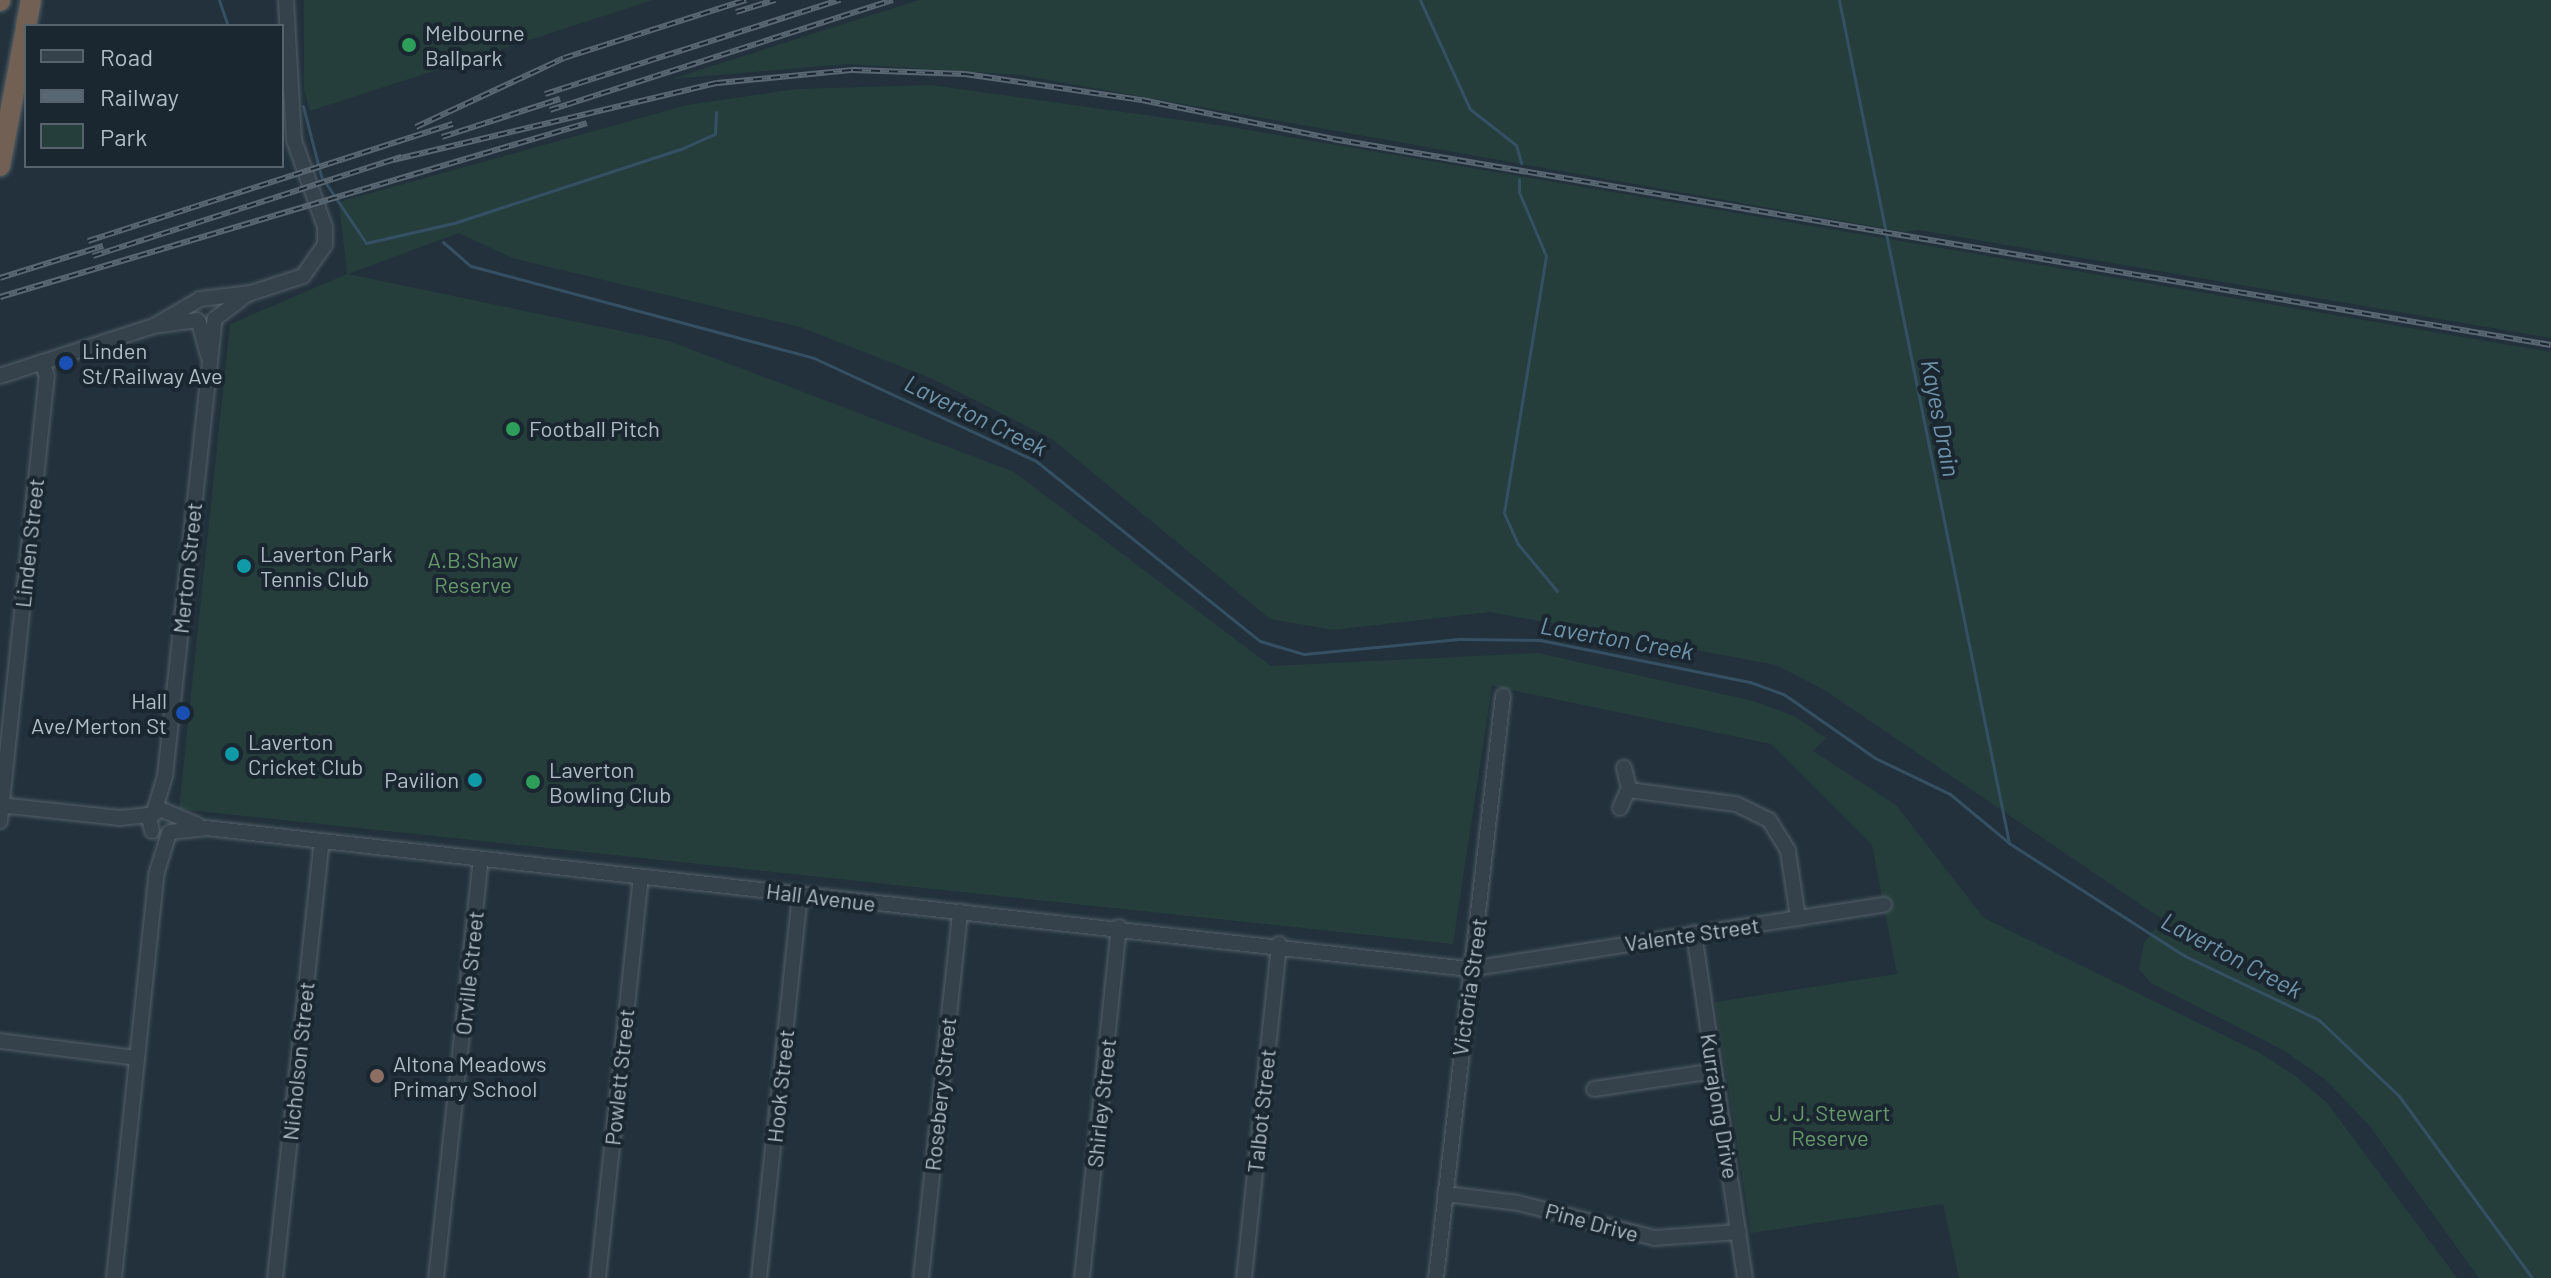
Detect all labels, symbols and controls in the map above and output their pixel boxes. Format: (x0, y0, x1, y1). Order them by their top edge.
place label: Melbourne Ballpark (425, 19, 525, 70)
legend (24, 24, 284, 168)
marker: Melbourne Ballpark (400, 36, 418, 54)
text: Road (100, 42, 153, 71)
text: Railway (100, 82, 179, 111)
text: Park (100, 122, 147, 151)
place label: Linden St/Railway Ave (82, 337, 223, 388)
marker: Linden St/Railway Ave (57, 354, 75, 372)
water label: Kayes Drain (1916, 357, 1966, 479)
water label: Laverton Creek (900, 368, 1052, 462)
place label: Football Pitch (529, 416, 660, 442)
marker: Football Pitch (504, 420, 522, 438)
street label: Linden Street (9, 477, 49, 609)
street label: Merton Street (167, 501, 207, 635)
place label: Laverton Park Tennis Club (260, 540, 393, 592)
park label: A.B.Shaw Reserve (428, 546, 518, 598)
marker: Laverton Park Tennis Club (235, 557, 253, 575)
water label: Laverton Creek (1538, 610, 1696, 666)
place label: Hall Ave/Merton St (31, 687, 167, 738)
marker: Hall Ave/Merton St (174, 704, 192, 722)
place label: Laverton Cricket Club (248, 728, 363, 780)
marker: Laverton Cricket Club (223, 745, 241, 763)
place label: Laverton Bowling Club (549, 756, 671, 808)
place label: Pavilion (384, 767, 459, 793)
marker: Pavilion (466, 771, 484, 789)
marker: Laverton Bowling Club (524, 773, 542, 791)
street label: Hall Avenue (765, 877, 877, 917)
water label: Laverton Creek (2157, 906, 2307, 1004)
street label: Orville Street (449, 910, 489, 1036)
street label: Valente Street (1623, 911, 1761, 957)
street label: Victoria Street (1446, 916, 1492, 1058)
street label: Nicholson Street (277, 980, 319, 1142)
street label: Powlett Street (599, 1007, 639, 1147)
street label: Rosebery Street (919, 1016, 961, 1172)
street label: Hook Street (761, 1028, 799, 1144)
street label: Kurrajong Drive (1695, 1031, 1745, 1181)
street label: Shirley Street (1081, 1037, 1121, 1169)
street label: Talbot Street (1241, 1048, 1281, 1174)
place label: Altona Meadows Primary School (393, 1050, 546, 1102)
marker: Altona Meadows Primary School (368, 1067, 386, 1085)
park label: J. J. Stewart Reserve (1770, 1099, 1890, 1150)
street label: Pine Drive (1542, 1197, 1642, 1247)

